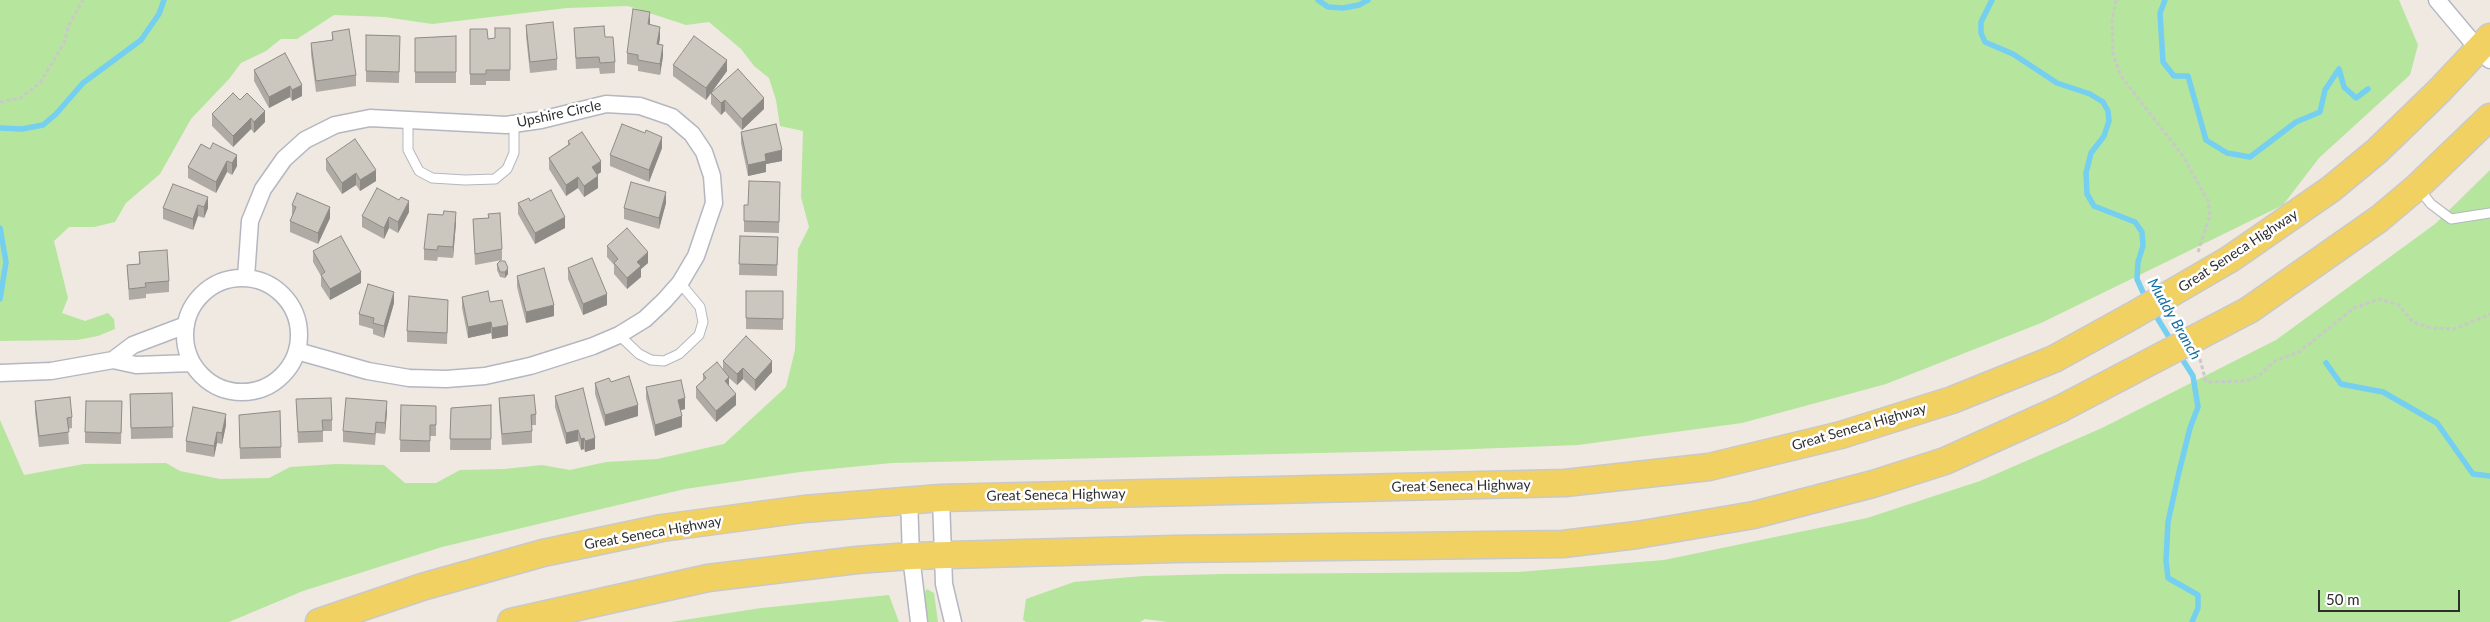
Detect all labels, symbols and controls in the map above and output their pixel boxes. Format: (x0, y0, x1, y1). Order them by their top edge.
street label: Upshire Circle (515, 97, 603, 131)
street label: Great Seneca Highway (2175, 206, 2301, 296)
water label: Muddy Branch (2143, 275, 2205, 363)
street label: Great Seneca Highway (1790, 400, 1928, 454)
street label: Great Seneca Highway (1391, 476, 1531, 496)
street label: Great Seneca Highway (986, 485, 1126, 505)
street label: Great Seneca Highway (583, 513, 723, 553)
scale bar (2320, 580, 2462, 612)
text: 50 m (2326, 590, 2360, 608)

